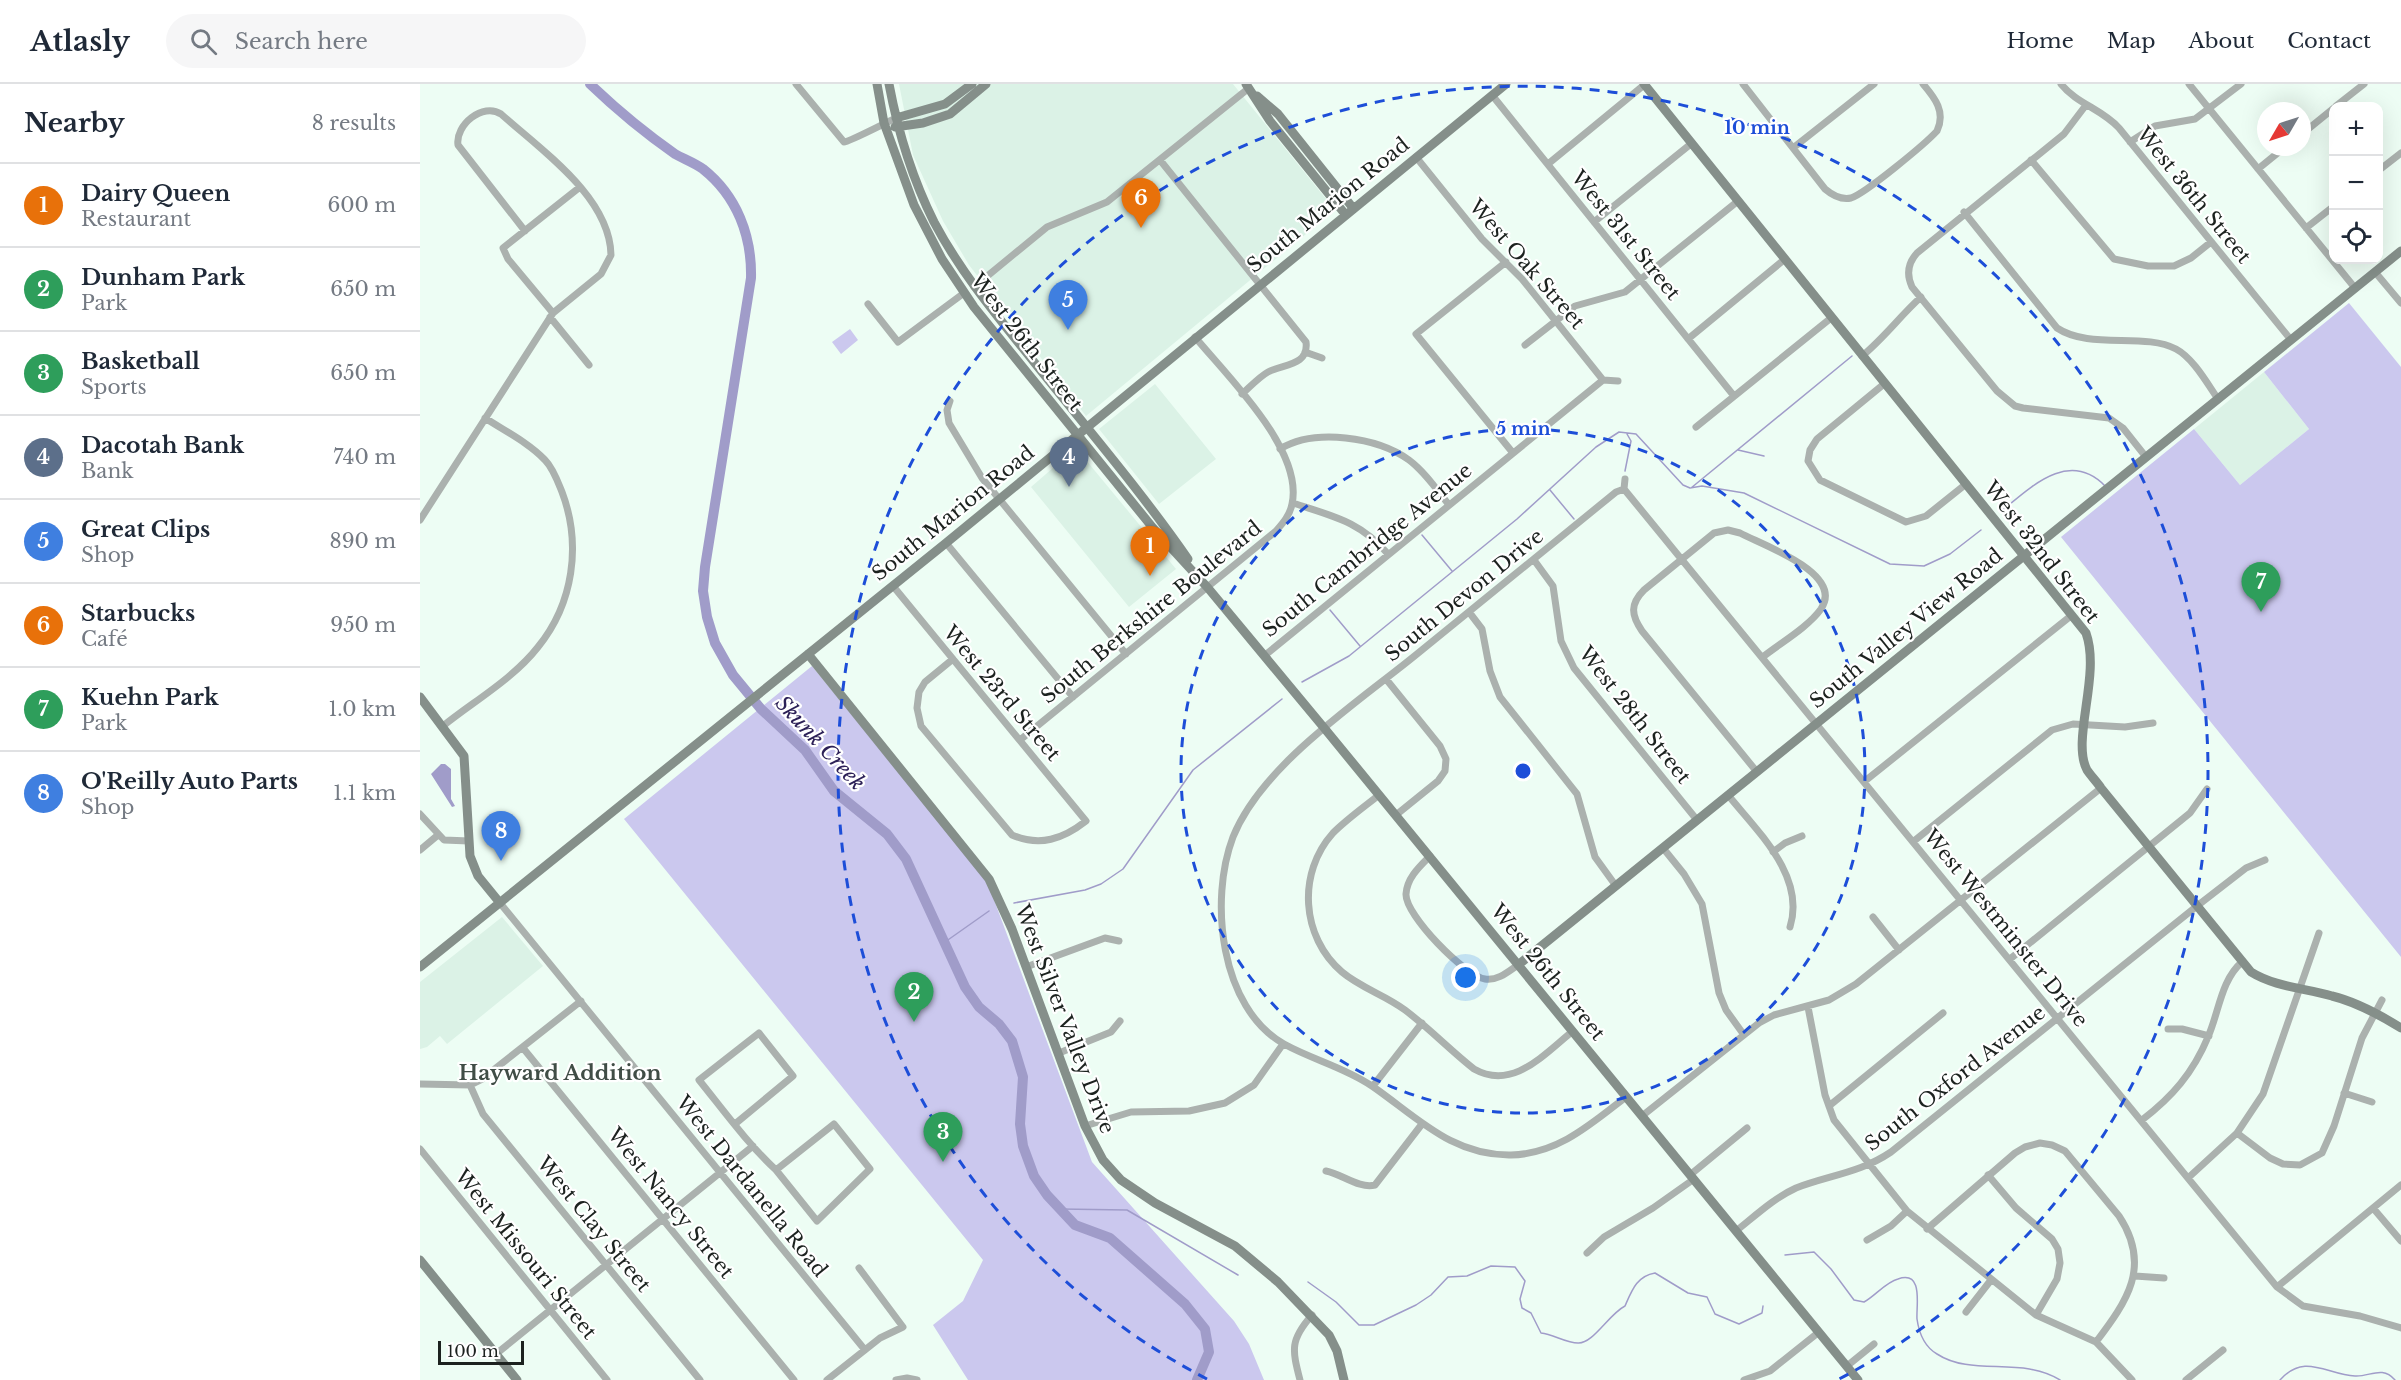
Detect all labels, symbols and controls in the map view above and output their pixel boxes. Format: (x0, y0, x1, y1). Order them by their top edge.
search box (166, 14, 586, 68)
text: Atlasly (30, 24, 130, 59)
icon: search (187, 25, 220, 58)
text: Search here (235, 28, 368, 55)
text: Home (2007, 28, 2074, 54)
text: Map (2107, 28, 2155, 54)
text: About (2188, 28, 2254, 54)
text: Contact (2287, 28, 2371, 54)
north arrow (2257, 102, 2311, 156)
map controls (2329, 102, 2383, 264)
button: + (2329, 102, 2383, 156)
text: Nearby (24, 107, 125, 139)
text: 8 results (312, 111, 396, 135)
text: 10 min (1724, 117, 1790, 139)
street label: West 36th Street (2131, 121, 2257, 268)
street label: South Marion Road (1242, 132, 1414, 278)
button: − (2329, 156, 2383, 210)
street label: West 31st Street (1566, 165, 1686, 305)
pin: 6 (1122, 178, 1160, 228)
text: Dairy Queen (81, 180, 230, 207)
text: 1 (39, 193, 48, 217)
text: 600 m (327, 193, 396, 217)
street label: West Oak Street (1464, 194, 1590, 334)
text: Restaurant (81, 207, 191, 231)
button: locate (2329, 210, 2383, 264)
text: Dunham Park (81, 264, 245, 291)
street label: West 26th Street (965, 268, 1089, 416)
text: 2 (37, 277, 50, 301)
text: 650 m (330, 277, 396, 301)
pin: 5 (1048, 280, 1088, 330)
text: Park (81, 291, 127, 315)
text: Basketball (81, 348, 200, 375)
text: 3 (37, 361, 50, 385)
text: 650 m (330, 361, 396, 385)
text: Sports (81, 375, 147, 399)
text: 5 min (1496, 418, 1551, 440)
text: Dacotah Bank (81, 432, 244, 459)
pin: 4 (1050, 438, 1088, 487)
street label: South Marion Road (867, 440, 1039, 586)
text: 4 (37, 445, 50, 469)
text: 740 m (333, 445, 396, 469)
street label: South Cambridge Avenue (1257, 458, 1477, 642)
text: Bank (81, 459, 134, 483)
street label: West 32nd Street (1978, 475, 2105, 628)
text: Great Clips (81, 516, 210, 543)
street label: South Berkshire Boulevard (1036, 516, 1266, 708)
street label: South Devon Drive (1380, 524, 1548, 666)
pin: 1 (1130, 526, 1170, 576)
text: 5 (38, 529, 49, 553)
text: 890 m (330, 529, 396, 553)
text: Shop (81, 543, 134, 567)
street label: South Valley View Road (1805, 543, 2007, 713)
pin: 7 (2242, 562, 2280, 612)
text: Starbucks (81, 600, 195, 627)
text: 6 (37, 613, 50, 637)
text: 950 m (330, 613, 396, 637)
street label: West 23rd Street (938, 620, 1066, 766)
text: Café (81, 627, 128, 651)
street label: West 28th Street (1573, 641, 1696, 789)
text: Kuehn Park (81, 684, 219, 711)
water label: Skunk Creek (770, 690, 870, 796)
text: 7 (38, 697, 49, 721)
text: 1.0 km (328, 697, 396, 721)
text: Park (81, 711, 127, 735)
centre of rings (1513, 761, 1533, 781)
text: O'Reilly Auto Parts (81, 768, 298, 795)
text: 8 (37, 781, 50, 805)
text: 1.1 km (333, 781, 396, 805)
text: Shop (81, 795, 134, 819)
pin: 8 (482, 812, 520, 861)
street label: West Westminster Drive (1918, 824, 2093, 1032)
street label: West 26th Street (1485, 898, 1611, 1045)
street label: West Silver Valley Drive (1010, 900, 1120, 1137)
your location (1451, 963, 1480, 992)
pin: 2 (894, 972, 934, 1022)
street label: South Oxford Avenue (1860, 1000, 2050, 1156)
district label: Hayward Addition (458, 1060, 662, 1086)
street label: West Dardanella Road (671, 1090, 833, 1282)
pin: 3 (924, 1112, 962, 1162)
street label: West Nancy Street (602, 1122, 739, 1283)
street label: West Clay Street (531, 1151, 656, 1297)
street label: West Missouri Street (450, 1164, 602, 1344)
scale bar (438, 1338, 524, 1366)
text: 100 m (447, 1341, 499, 1361)

